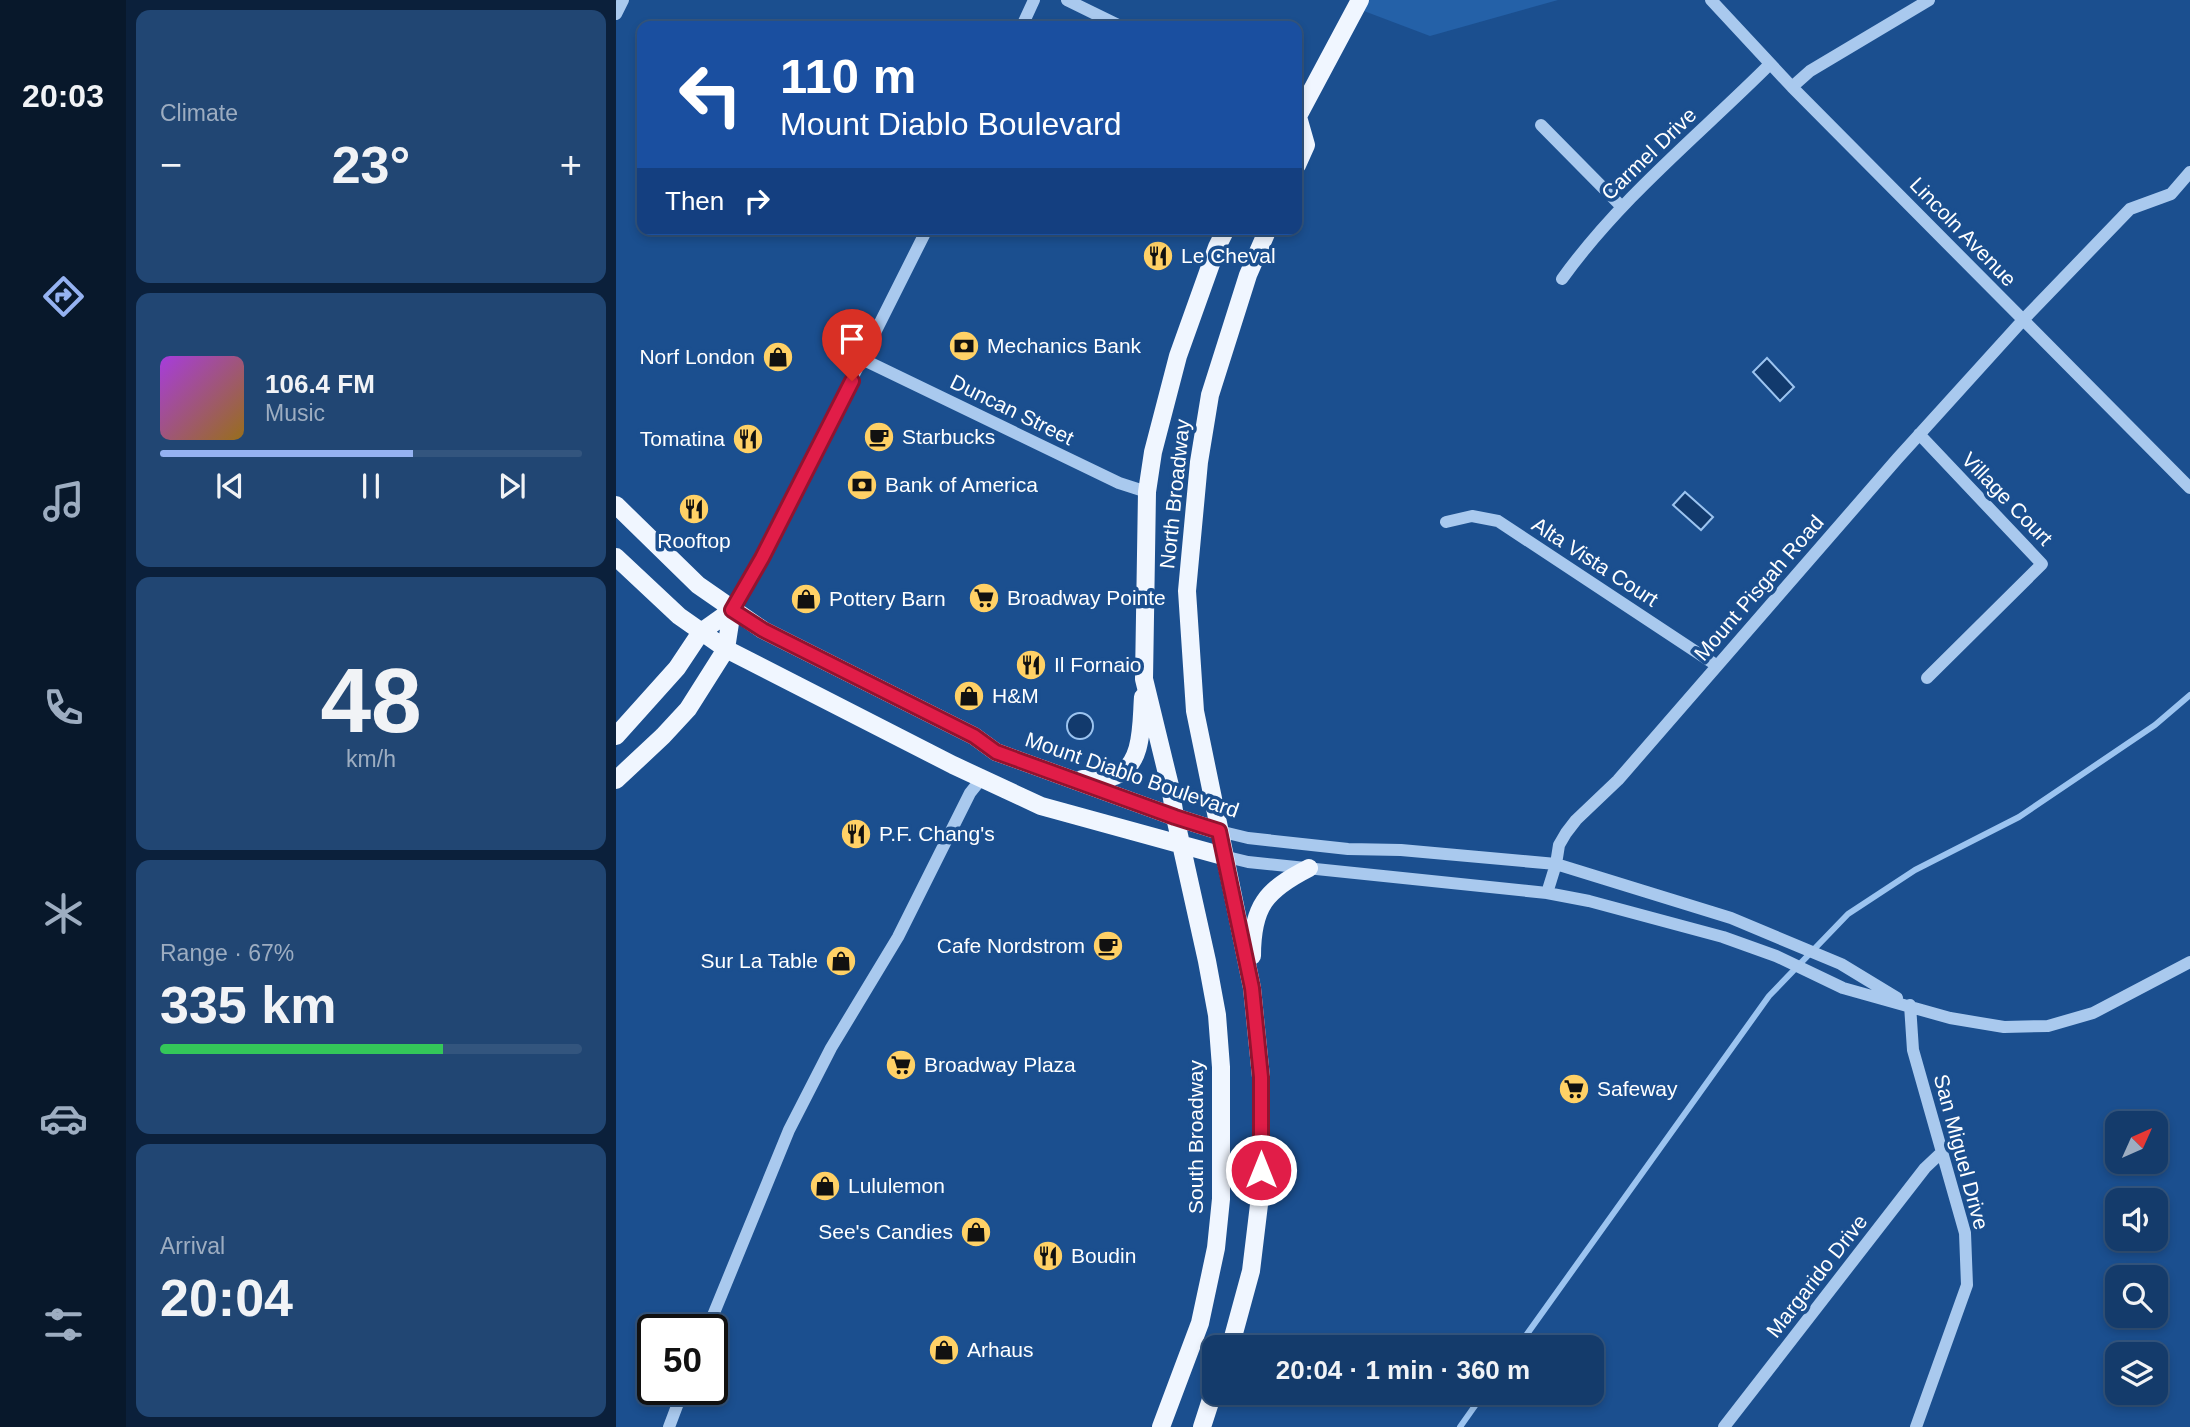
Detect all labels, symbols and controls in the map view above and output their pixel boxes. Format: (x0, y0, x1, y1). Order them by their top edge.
icon: left (665, 49, 756, 140)
text: 110 m (780, 49, 916, 103)
text: 20:03 (22, 78, 104, 114)
text: Climate (160, 100, 238, 126)
street label: Carmel Drive (1597, 103, 1701, 204)
text: Mount Diablo Boulevard (780, 106, 1122, 142)
text: 23° (332, 136, 410, 194)
text: − (160, 144, 182, 186)
text: + (560, 144, 582, 186)
street label: Lincoln Avenue (1906, 173, 2021, 291)
icon: right (738, 182, 776, 220)
text: Then (665, 186, 724, 216)
restaurant icon: Le Cheval (1141, 239, 1175, 273)
place label: Le Cheval (1181, 244, 1276, 267)
icon: directions (39, 272, 88, 321)
pin (822, 309, 882, 381)
icon: arrive (833, 320, 871, 358)
bank icon: Mechanics Bank (947, 329, 981, 363)
place label: Mechanics Bank (987, 334, 1142, 357)
shop icon: Norf London (761, 340, 795, 374)
place label: Norf London (639, 345, 755, 368)
text: 106.4 FM (265, 369, 375, 399)
street label: Duncan Street (947, 370, 1078, 449)
text: Music (265, 400, 325, 426)
street label: North Broadway (1155, 417, 1194, 570)
cafe icon: Starbucks (862, 420, 896, 454)
restaurant icon: Tomatina (731, 422, 765, 456)
place label: Starbucks (902, 425, 995, 448)
place label: Tomatina (640, 427, 725, 450)
street label: Village Court (1957, 448, 2057, 550)
icon: previous (211, 467, 249, 505)
icon: pause (352, 467, 390, 505)
icon: next (493, 467, 531, 505)
bank icon: Bank of America (845, 468, 879, 502)
place label: Bank of America (885, 473, 1038, 496)
icon: music (39, 477, 88, 526)
restaurant icon: Rooftop (677, 492, 711, 526)
street label: Mount Pisgah Road (1689, 511, 1828, 665)
street label: Alta Vista Court (1528, 512, 1663, 611)
place label: Rooftop (657, 529, 731, 552)
supermarket icon: Broadway Pointe (967, 581, 1001, 615)
shop icon: Pottery Barn (789, 582, 823, 616)
place label: Broadway Pointe (1007, 586, 1166, 609)
place label: Pottery Barn (829, 587, 946, 610)
restaurant icon: Il Fornaio (1014, 648, 1048, 682)
text: 48 (320, 650, 422, 751)
place label: Il Fornaio (1054, 653, 1142, 676)
shop icon: H&M (952, 679, 986, 713)
icon: phone (39, 683, 88, 732)
place label: H&M (992, 684, 1039, 707)
street label: Mount Diablo Boulevard (1022, 727, 1242, 822)
text: km/h (346, 746, 396, 772)
restaurant icon: P.F. Chang's (839, 817, 873, 851)
place label: P.F. Chang's (879, 822, 995, 845)
icon: climate (39, 889, 88, 938)
cafe icon: Cafe Nordstrom (1091, 929, 1125, 963)
place label: Cafe Nordstrom (937, 934, 1085, 957)
text: Range · 67% (160, 940, 294, 966)
shop icon: Sur La Table (824, 944, 858, 978)
place label: Sur La Table (700, 949, 818, 972)
text: 335 km (160, 976, 336, 1034)
supermarket icon: Broadway Plaza (884, 1048, 918, 1082)
place label: Broadway Plaza (924, 1053, 1076, 1076)
street label: South Broadway (1184, 1059, 1207, 1214)
supermarket icon: Safeway (1557, 1072, 1591, 1106)
street label: San Miguel Drive (1930, 1072, 1993, 1232)
place label: Safeway (1597, 1077, 1678, 1100)
icon: car (39, 1094, 88, 1143)
north arrow (2105, 1111, 2168, 1174)
map controls (2105, 1111, 2168, 1405)
position arrow (1224, 1133, 1298, 1207)
shop icon: Lululemon (808, 1169, 842, 1203)
place label: Lululemon (848, 1174, 945, 1197)
button: sound (2105, 1188, 2168, 1251)
street label: Margarido Drive (1762, 1210, 1872, 1342)
shop icon: See's Candies (959, 1215, 993, 1249)
place label: See's Candies (818, 1220, 953, 1243)
text: Arrival (160, 1233, 225, 1259)
restaurant icon: Boudin (1031, 1239, 1065, 1273)
place label: Boudin (1071, 1244, 1136, 1267)
button: search (2105, 1265, 2168, 1328)
text: 20:04 (160, 1269, 293, 1327)
icon: filters (39, 1300, 88, 1349)
speed limit sign: 50 (637, 1314, 728, 1405)
shop icon: Arhaus (927, 1333, 961, 1367)
place label: Arhaus (967, 1338, 1034, 1361)
button: layers (2105, 1342, 2168, 1405)
text: 20:04 · 1 min · 360 m (1276, 1355, 1530, 1385)

